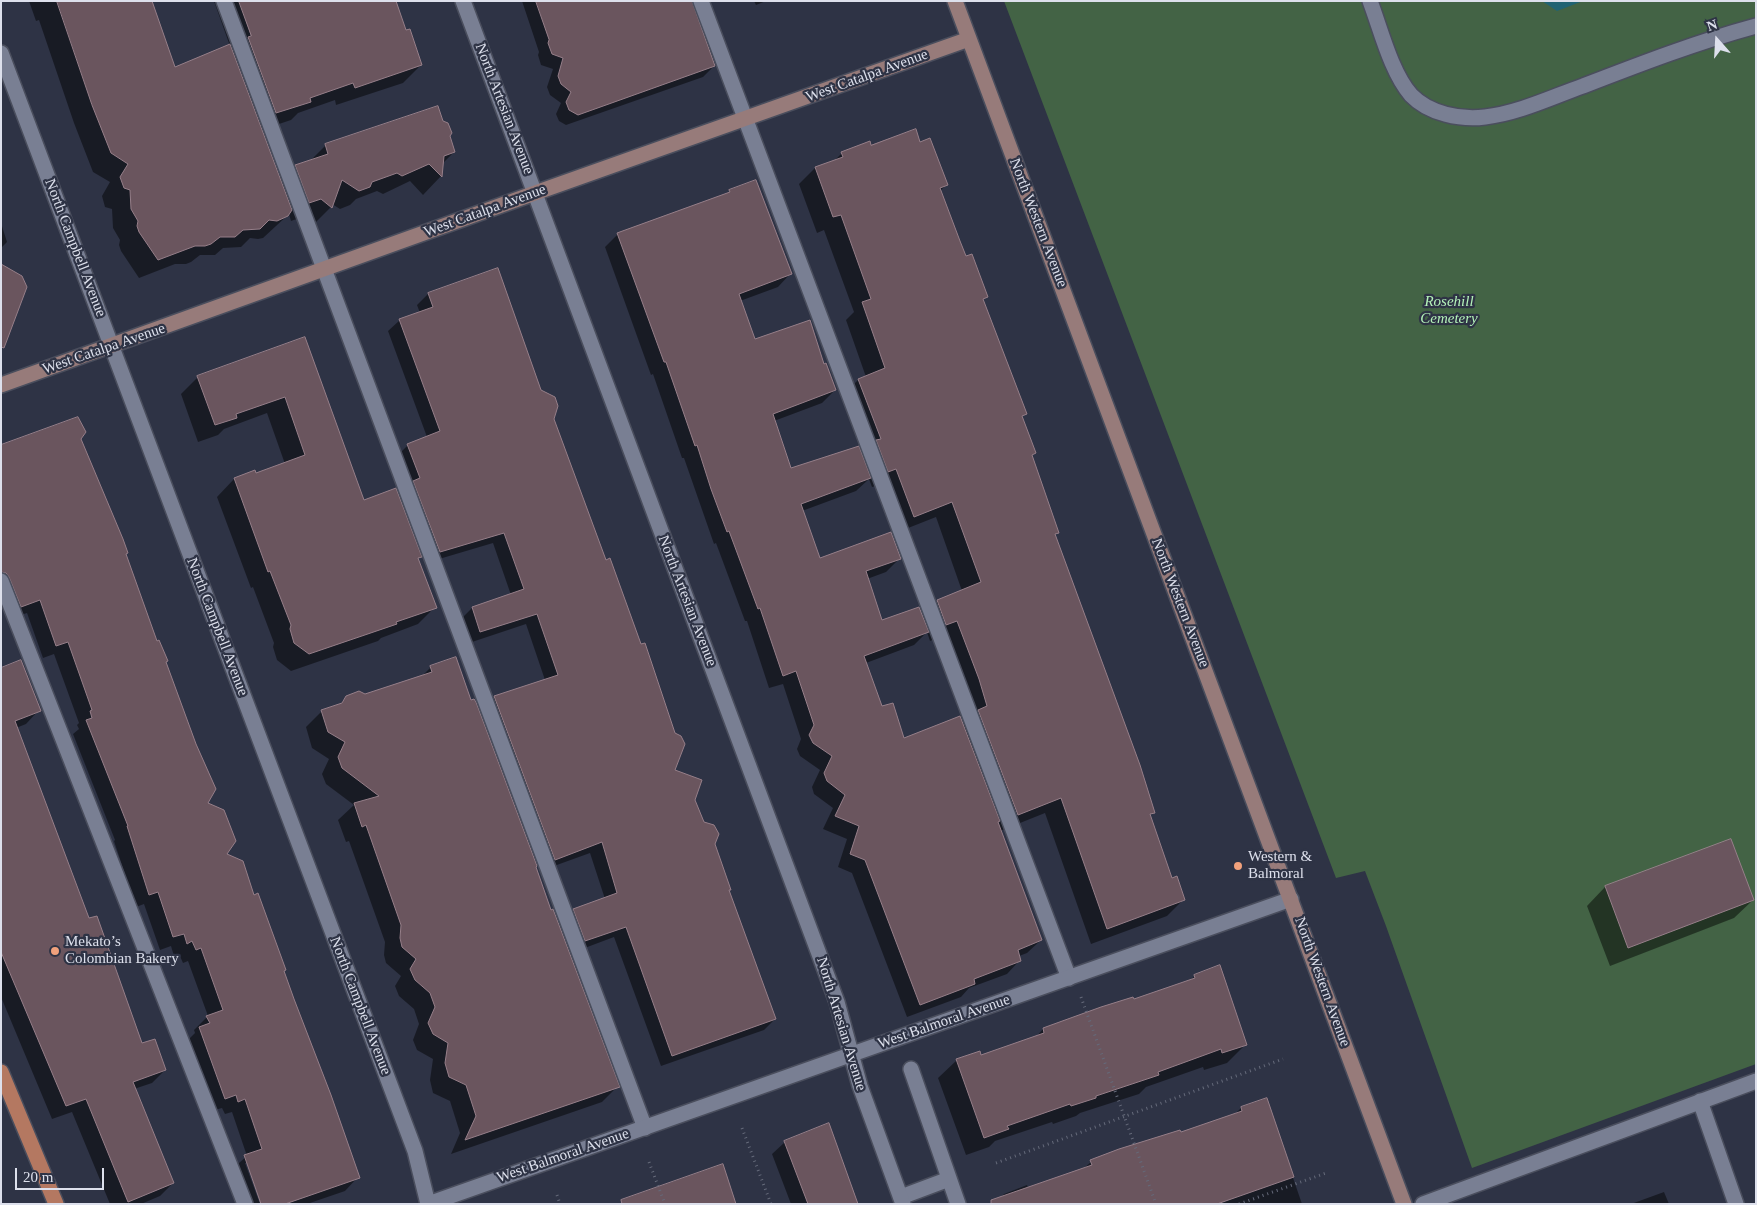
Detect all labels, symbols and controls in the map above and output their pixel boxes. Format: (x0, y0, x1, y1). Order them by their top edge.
north arrow (1692, 15, 1742, 65)
text: N (1705, 17, 1719, 34)
street label: North Artesian Avenue (471, 41, 537, 177)
street label: West Catalpa Avenue (804, 46, 930, 106)
street label: North Western Avenue (1005, 156, 1071, 290)
street label: North Campbell Avenue (40, 176, 110, 320)
street label: West Catalpa Avenue (422, 181, 548, 241)
park label: Rosehill Cemetery (1420, 293, 1478, 328)
street label: West Catalpa Avenue (40, 320, 168, 378)
street label: North Artesian Avenue (654, 533, 720, 669)
street label: North Western Avenue (1147, 536, 1213, 670)
street label: North Campbell Avenue (182, 555, 252, 699)
place label: Western & Balmoral (1248, 848, 1312, 883)
marker: Western & Balmoral (1232, 860, 1244, 872)
street label: North Western Avenue (1290, 915, 1354, 1049)
place label: Mekato’s Colombian Bakery (65, 933, 179, 968)
street label: North Campbell Avenue (325, 934, 395, 1078)
marker: Mekato’s Colombian Bakery (49, 945, 61, 957)
street label: North Artesian Avenue (812, 955, 870, 1093)
street label: West Balmoral Avenue (876, 991, 1012, 1053)
street label: West Balmoral Avenue (495, 1125, 631, 1187)
scale bar (18, 1158, 106, 1190)
text: 20 m (23, 1169, 53, 1185)

